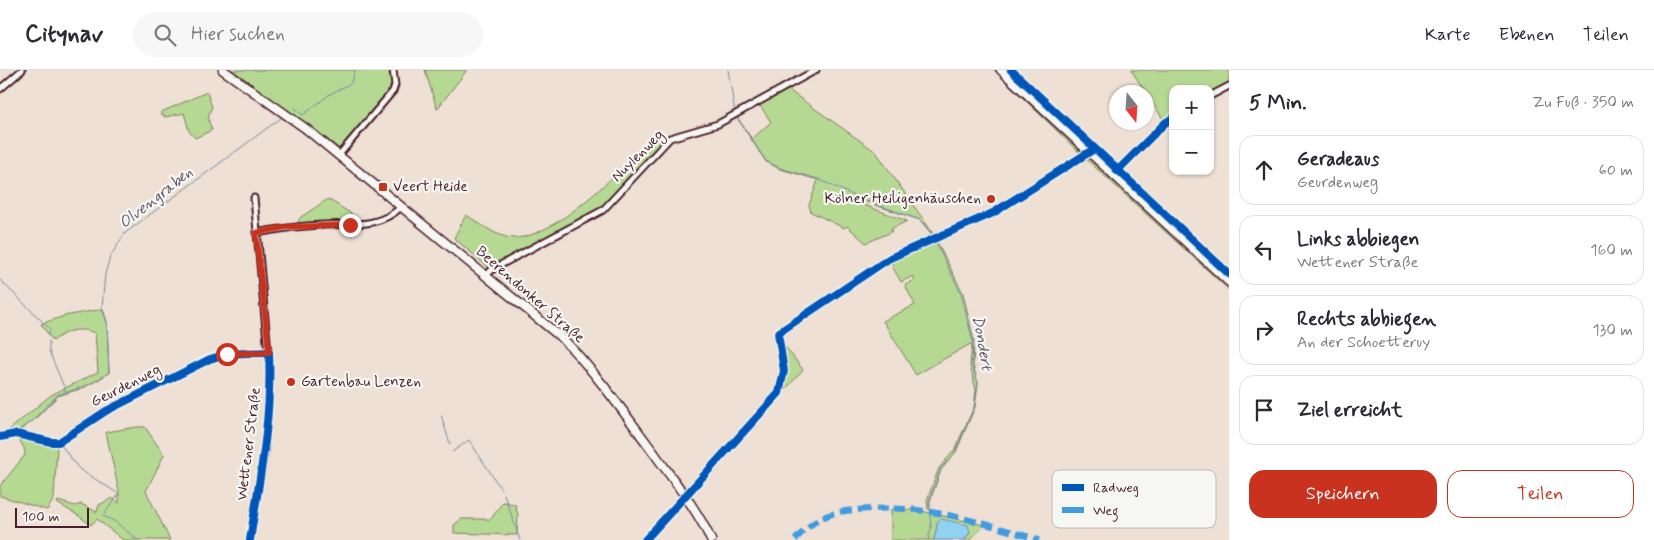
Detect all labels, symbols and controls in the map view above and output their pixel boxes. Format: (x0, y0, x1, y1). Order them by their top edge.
search box (133, 12, 483, 57)
text: Citynav (25, 19, 103, 50)
icon: search (151, 21, 179, 49)
text: Hier suchen (191, 22, 285, 47)
text: Karte (1425, 23, 1471, 47)
text: Ebenen (1499, 23, 1555, 47)
text: Teilen (1583, 23, 1629, 47)
north arrow (1109, 85, 1154, 130)
map controls (1169, 85, 1214, 175)
button: + (1169, 85, 1214, 130)
text: 5 Min. (1249, 89, 1307, 117)
text: Zu Fuß · 350 m (1532, 92, 1634, 113)
street label: Nuylenweg (607, 125, 669, 187)
button: − (1169, 130, 1214, 175)
text: Geradeaus (1297, 147, 1379, 172)
icon: ahead (1250, 156, 1278, 184)
text: 60 m (1599, 160, 1633, 181)
water label: Olvengraben (115, 162, 197, 234)
text: Geurdenweg (1297, 172, 1378, 193)
place label: Veert Heide (393, 177, 468, 197)
marker: Veert Heide (377, 181, 389, 193)
place label: Kölner Heiligenhäuschen (824, 189, 981, 209)
marker: Kölner Heiligenhäuschen (985, 193, 997, 205)
route end (339, 214, 362, 237)
text: Links abbiegen (1297, 227, 1419, 252)
icon: left (1250, 236, 1278, 264)
text: 160 m (1590, 240, 1633, 261)
street label: Beerendonker Straße (471, 242, 589, 348)
text: Wettener Straße (1297, 252, 1419, 273)
text: Rechts abbiegen (1297, 307, 1436, 332)
water label: Dondert (967, 314, 997, 374)
icon: right (1250, 316, 1278, 344)
text: 130 m (1592, 320, 1633, 341)
text: An der Schoetteruy (1297, 332, 1430, 353)
route start (216, 343, 239, 366)
street label: Geurdenweg (88, 360, 165, 413)
place label: Gartenbau Lenzen (301, 372, 421, 392)
marker: Gartenbau Lenzen (285, 376, 297, 388)
street label: Wettener Straße (232, 386, 266, 502)
icon: arrive (1250, 396, 1278, 424)
text: Ziel erreicht (1297, 398, 1402, 423)
legend (1052, 470, 1216, 528)
button: Speichern (1249, 470, 1437, 518)
button: Teilen (1447, 470, 1634, 518)
text: Radweg (1093, 479, 1139, 497)
text: Weg (1093, 502, 1119, 522)
scale bar (15, 505, 89, 528)
text: 100 m (22, 508, 60, 526)

